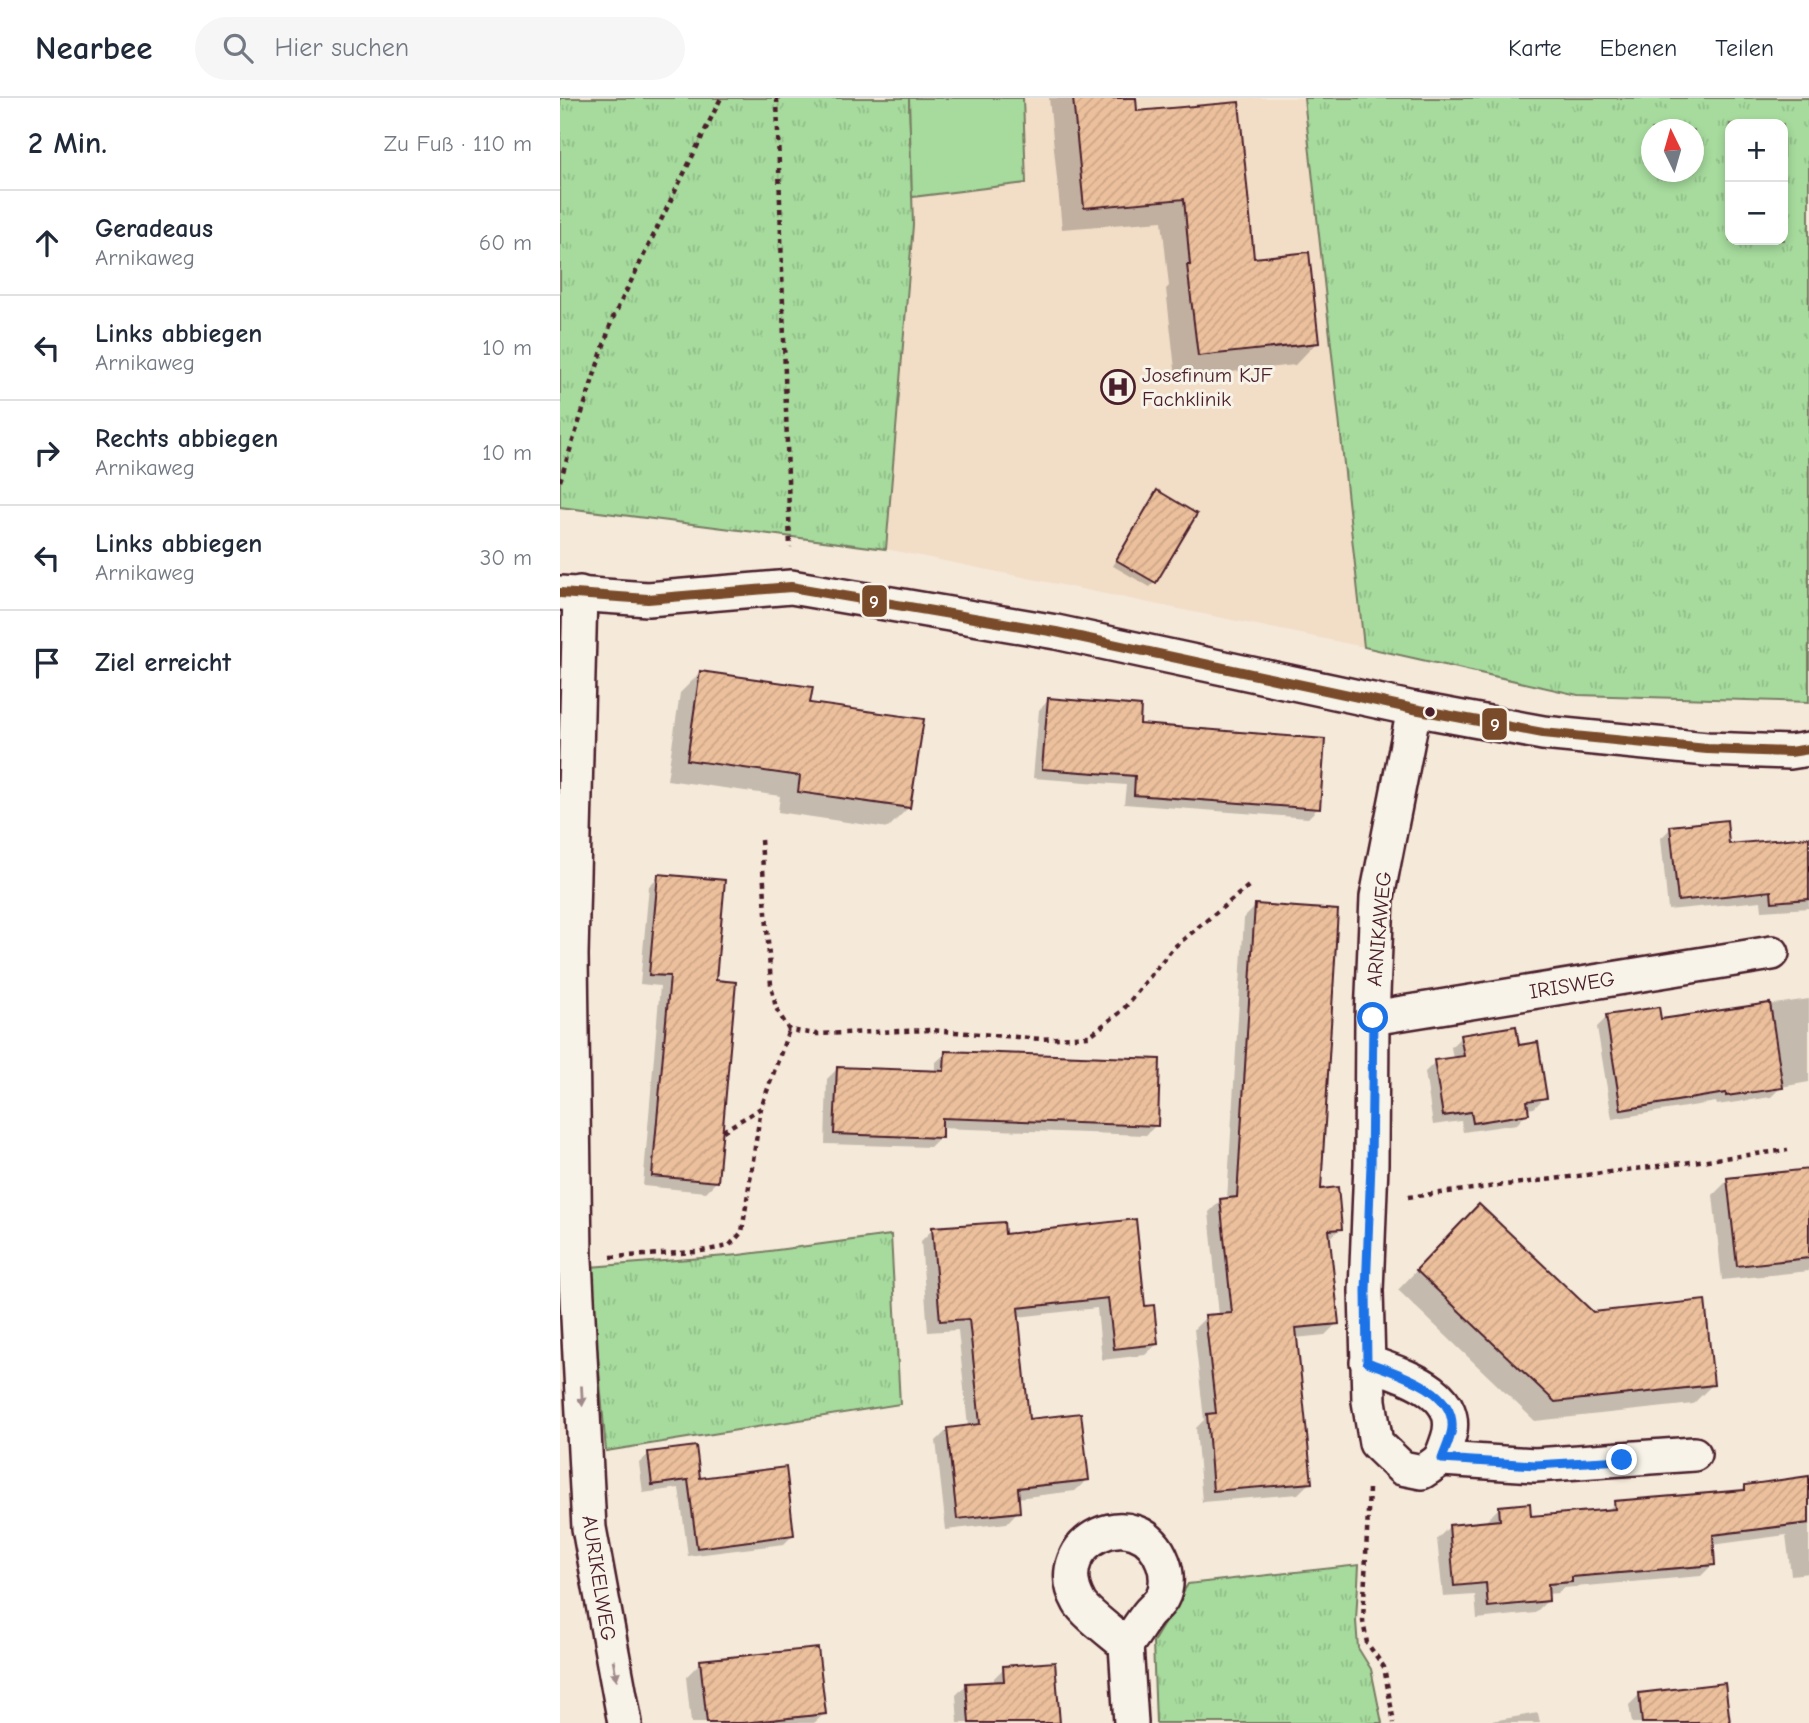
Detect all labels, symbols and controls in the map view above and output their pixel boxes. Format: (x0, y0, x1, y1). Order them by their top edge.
search box (195, 17, 685, 80)
text: Nearbee (35, 29, 153, 67)
icon: search (219, 29, 257, 67)
text: Hier suchen (275, 33, 409, 63)
text: Karte (1508, 34, 1561, 62)
text: Ebenen (1599, 34, 1677, 62)
text: Teilen (1715, 34, 1774, 62)
north arrow (1641, 119, 1704, 182)
map controls (1725, 119, 1788, 245)
button: + (1725, 119, 1788, 182)
text: 2 Min. (28, 126, 107, 161)
text: Zu Fuß · 110 m (384, 130, 532, 157)
button: − (1725, 182, 1788, 245)
text: Geradeaus (95, 214, 213, 244)
icon: ahead (28, 224, 66, 262)
text: 60 m (479, 229, 532, 256)
text: Arnikaweg (95, 244, 195, 271)
text: Links abbiegen (95, 319, 262, 349)
icon: left (28, 329, 66, 367)
text: 10 m (482, 334, 532, 361)
text: Arnikaweg (95, 349, 195, 376)
place label: Josefinum KJF Fachklinik (1142, 363, 1273, 411)
hospital icon: Josefinum KJF Fachklinik (1099, 368, 1137, 406)
text: Rechts abbiegen (95, 424, 278, 454)
icon: right (28, 434, 66, 472)
text: 10 m (482, 439, 532, 466)
text: Arnikaweg (95, 454, 195, 481)
text: Links abbiegen (95, 529, 262, 559)
icon: left (28, 539, 66, 577)
text: 30 m (480, 544, 532, 571)
text: Arnikaweg (95, 559, 195, 586)
line badge: 9 (861, 584, 888, 618)
text: 9 (869, 591, 879, 613)
icon: arrive (28, 644, 66, 682)
text: Ziel erreicht (95, 648, 231, 678)
unlabelled marker (1423, 705, 1437, 719)
line badge: 9 (1481, 707, 1508, 741)
text: 9 (1490, 714, 1500, 736)
street label: ARNIKAWEG (1362, 870, 1396, 988)
street label: IRISWEG (1528, 966, 1616, 1004)
route start (1357, 1002, 1388, 1033)
one-way arrow (577, 1385, 588, 1407)
route end (1606, 1444, 1637, 1475)
street label: AURIKELWEG (577, 1513, 621, 1643)
one-way arrow (610, 1659, 621, 1681)

